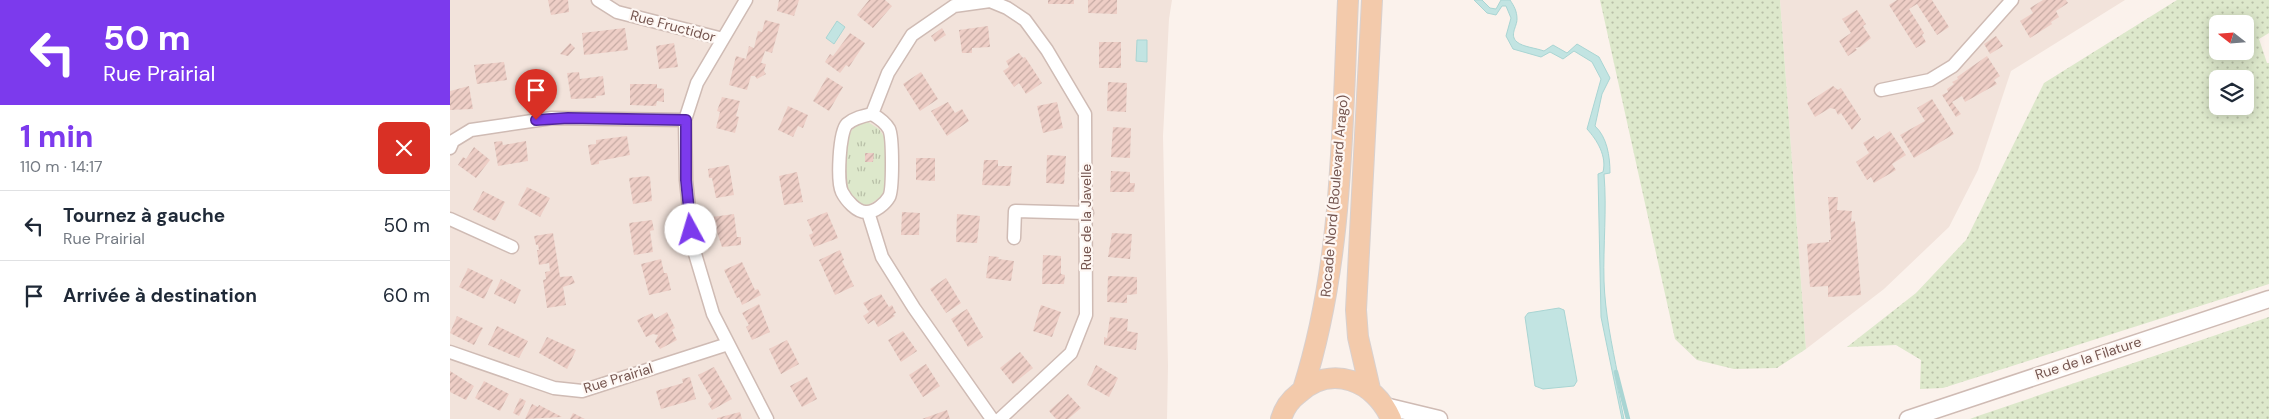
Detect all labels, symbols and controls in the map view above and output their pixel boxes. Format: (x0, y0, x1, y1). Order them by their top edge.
street label: Rue Fructidor (628, 6, 718, 46)
text: 50 m (103, 15, 191, 61)
north arrow (2209, 15, 2254, 60)
map controls (2209, 15, 2254, 115)
icon: left (20, 20, 85, 85)
text: Rue Prairial (103, 59, 215, 88)
pin (515, 69, 557, 120)
button: layers (2209, 70, 2254, 115)
icon: arrive (522, 76, 550, 104)
street label: Rocade Nord (Boulevard Arago) (1316, 94, 1352, 298)
text: 1 min (20, 117, 93, 156)
button: close (378, 122, 430, 174)
text: 110 m · 14:17 (20, 156, 103, 177)
street label: Rue de la Javelle (1077, 164, 1095, 270)
text: Tournez à gauche (63, 203, 225, 228)
position arrow (664, 203, 716, 255)
icon: left (20, 212, 48, 240)
text: 50 m (383, 213, 430, 238)
text: Rue Prairial (63, 228, 145, 249)
icon: arrive (20, 282, 48, 310)
text: Arrivée à destination (63, 283, 257, 308)
text: 60 m (383, 283, 430, 308)
street label: Rue de la Filature (2033, 332, 2143, 384)
street label: Rue Prairial (581, 359, 655, 397)

